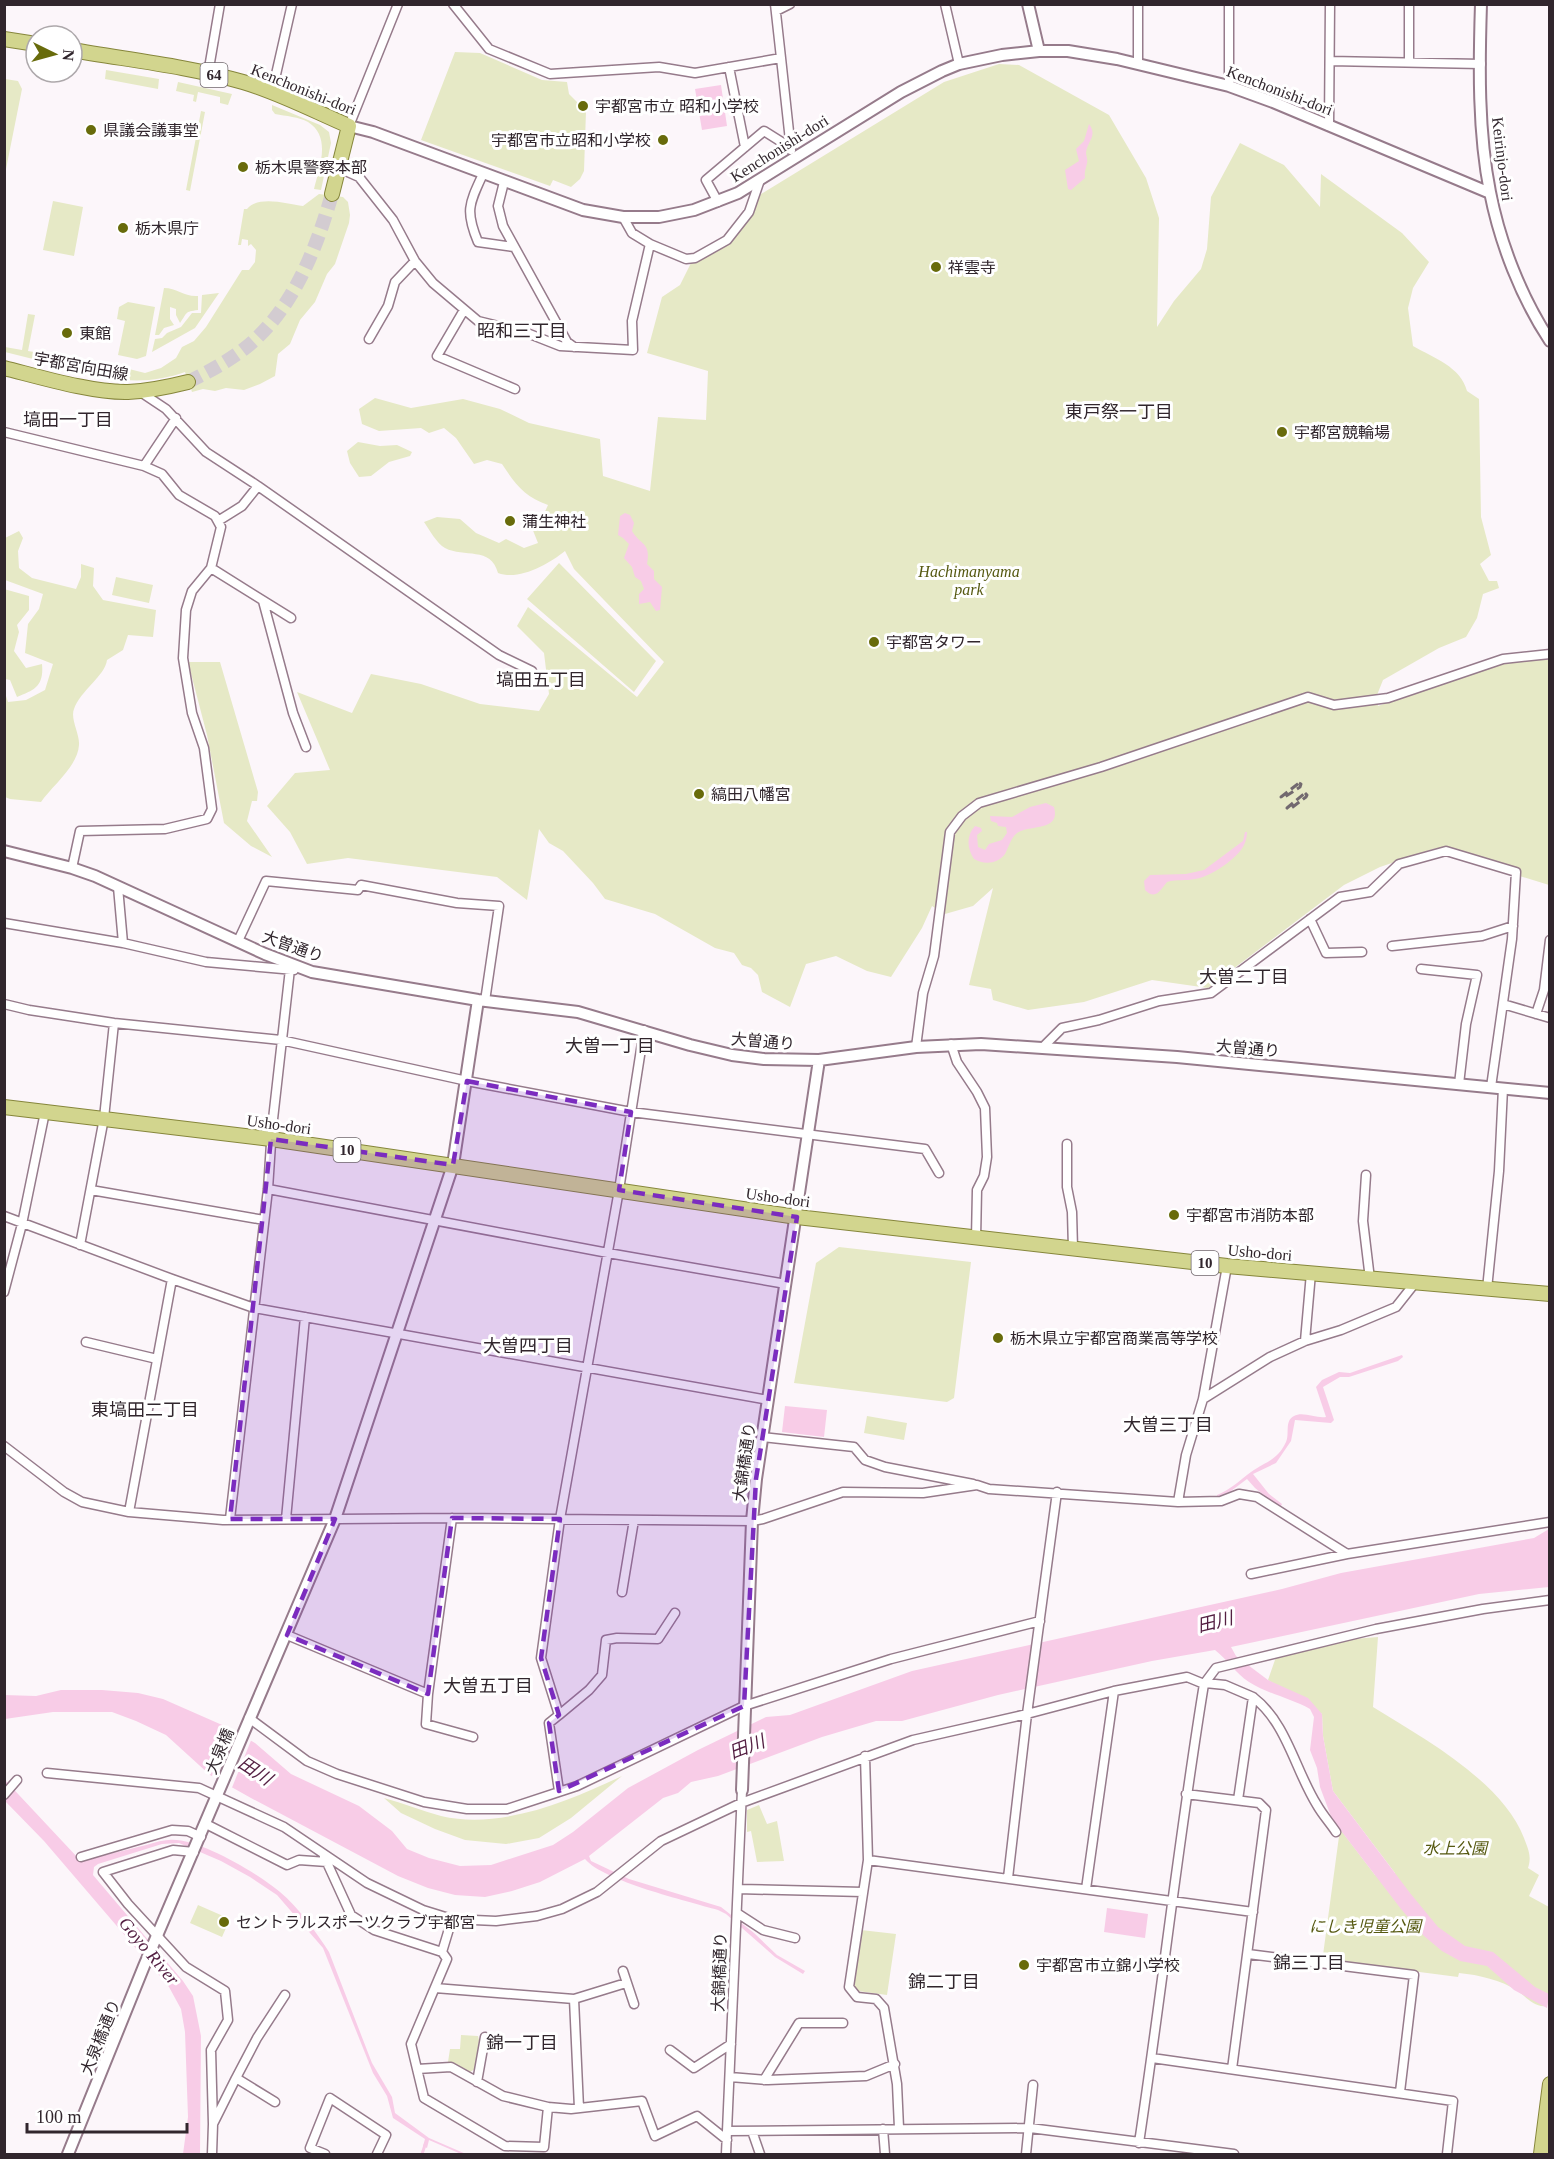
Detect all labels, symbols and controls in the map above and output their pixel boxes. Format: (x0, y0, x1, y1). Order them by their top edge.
north arrow (24, 24, 84, 84)
text: N (59, 49, 77, 62)
street label: Kenchonishi-dori (249, 61, 359, 119)
street label: Kenchonishi-dori (1225, 62, 1336, 119)
road number: 64 (200, 63, 228, 87)
place label: 宇都宮市立 昭和小学校 (595, 98, 759, 115)
marker: 宇都宮市立 昭和小学校 (576, 99, 590, 113)
street label: Kenchonishi-dori (727, 111, 832, 185)
street label: Keirinjo-dori (1488, 116, 1516, 203)
place label: 県議会議事堂 (103, 122, 199, 139)
marker: 県議会議事堂 (84, 123, 98, 137)
place label: 宇都宮市立昭和小学校 (491, 132, 651, 149)
marker: 宇都宮市立昭和小学校 (656, 133, 670, 147)
place label: 栃木県警察本部 (255, 159, 367, 176)
marker: 栃木県警察本部 (236, 160, 250, 174)
place label: 栃木県庁 (135, 220, 199, 237)
marker: 栃木県庁 (116, 221, 130, 235)
place label: 祥雲寺 (948, 259, 996, 276)
marker: 祥雲寺 (929, 260, 943, 274)
district label: 昭和三丁目 (477, 321, 567, 341)
place label: 東館 (79, 325, 111, 342)
marker: 東館 (60, 326, 74, 340)
street label: 宇都宮向田線 (32, 350, 130, 383)
district label: 東戸祭一丁目 (1065, 402, 1173, 422)
district label: 塙田一丁目 (23, 410, 113, 430)
place label: 宇都宮競輪場 (1294, 424, 1390, 441)
marker: 宇都宮競輪場 (1275, 425, 1289, 439)
place label: 蒲生神社 (522, 513, 586, 530)
marker: 蒲生神社 (503, 514, 517, 528)
park label: Hachimanyama park (917, 563, 1020, 599)
place label: 宇都宮タワー (886, 634, 982, 651)
marker: 宇都宮タワー (867, 635, 881, 649)
district label: 塙田五丁目 (496, 670, 586, 690)
place label: 縞田八幡宮 (711, 786, 791, 803)
marker: 縞田八幡宮 (692, 787, 706, 801)
street label: 大曽通り (260, 928, 326, 965)
district label: 大曽二丁目 (1199, 967, 1289, 987)
street label: 大曽通り (730, 1030, 796, 1053)
district label: 大曽一丁目 (565, 1036, 655, 1056)
street label: 大曽通り (1215, 1037, 1281, 1060)
street label: Usho-dori (246, 1112, 313, 1138)
road number: 10 (334, 1138, 360, 1162)
street label: Usho-dori (745, 1185, 812, 1211)
place label: 宇都宮市消防本部 (1186, 1207, 1314, 1224)
marker: 宇都宮市消防本部 (1167, 1208, 1181, 1222)
street label: Usho-dori (1227, 1241, 1294, 1264)
road number: 10 (1192, 1251, 1218, 1275)
place label: 栃木県立宇都宮商業高等学校 (1010, 1330, 1218, 1347)
marker: 栃木県立宇都宮商業高等学校 (991, 1331, 1005, 1345)
district label: 大曽四丁目 (483, 1336, 573, 1356)
district label: 東塙田二丁目 (91, 1400, 199, 1420)
district label: 大曽三丁目 (1123, 1415, 1213, 1435)
street label: 大錦橋通り (731, 1421, 758, 1503)
water label: 田川 (1195, 1607, 1237, 1636)
district label: 大曽五丁目 (443, 1676, 533, 1696)
street label: 大泉橋 (202, 1726, 237, 1777)
water label: 田川 (727, 1730, 769, 1763)
water label: 田川 (234, 1753, 277, 1790)
park label: 水上公園 (1423, 1840, 1489, 1857)
water label: Goyo River (115, 1913, 184, 1990)
place label: セントラルスポーツクラブ宇都宮 (236, 1914, 476, 1931)
marker: セントラルスポーツクラブ宇都宮 (217, 1915, 231, 1929)
park label: にしき児童公園 (1309, 1918, 1423, 1935)
street label: 大錦橋通り (710, 1932, 729, 2012)
district label: 錦三丁目 (1273, 1953, 1345, 1973)
place label: 宇都宮市立錦小学校 (1036, 1957, 1180, 1974)
marker: 宇都宮市立錦小学校 (1017, 1958, 1031, 1972)
district label: 錦二丁目 (908, 1972, 980, 1992)
street label: 大泉橋通り (78, 1997, 123, 2077)
district label: 錦一丁目 (486, 2033, 558, 2053)
scale bar (27, 2096, 188, 2134)
text: 100 m (36, 2107, 82, 2127)

